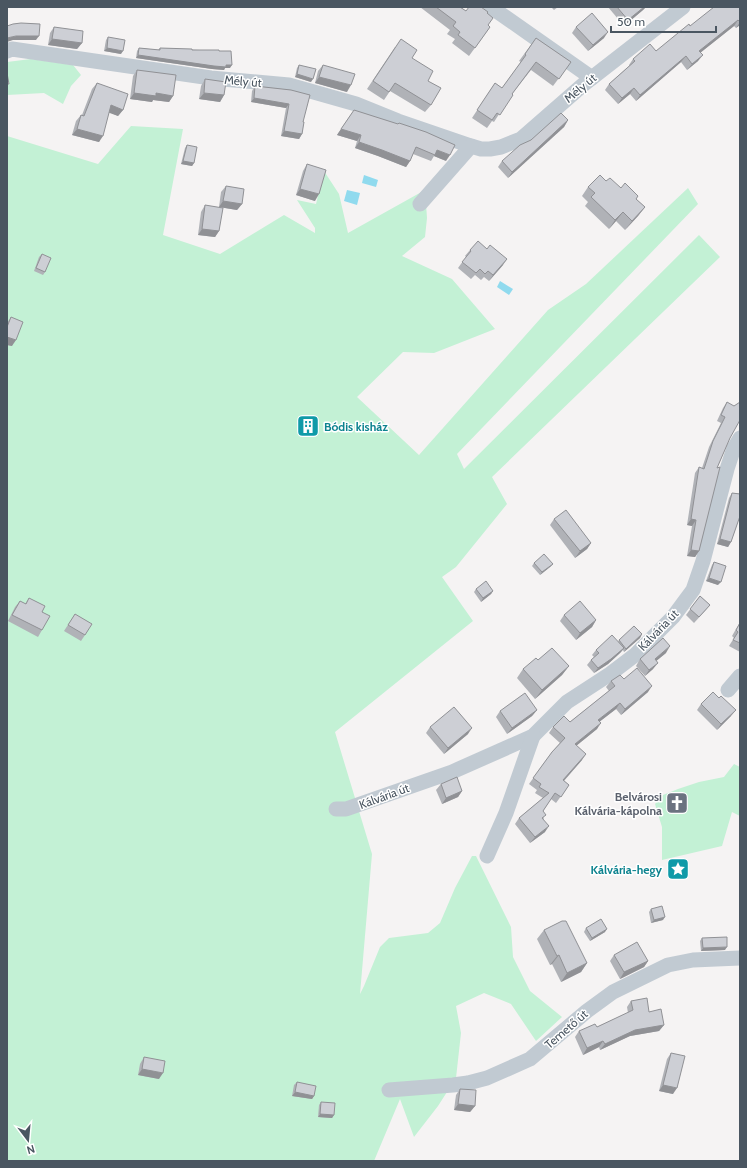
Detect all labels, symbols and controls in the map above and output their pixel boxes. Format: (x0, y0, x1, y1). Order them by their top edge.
scale bar (611, 8, 716, 34)
text: 50 m (617, 14, 645, 29)
street label: Mély út (561, 70, 599, 106)
street label: Mély út (224, 72, 262, 90)
building icon: Bódis kisház (295, 413, 321, 439)
place label: Bódis kisház (324, 419, 388, 434)
street label: Kálvária út (635, 606, 681, 654)
street label: Kálvária út (357, 780, 411, 812)
place label: Belvárosi Kálvária-kápolna (575, 789, 662, 818)
church icon: Belvárosi Kálvária-kápolna (664, 790, 690, 816)
place icon: Kálvária-hegy (665, 856, 691, 882)
place label: Kálvária-hegy (591, 862, 663, 877)
street label: Temető út (541, 1006, 591, 1052)
north arrow (8, 1120, 48, 1160)
text: N (25, 1142, 36, 1157)

